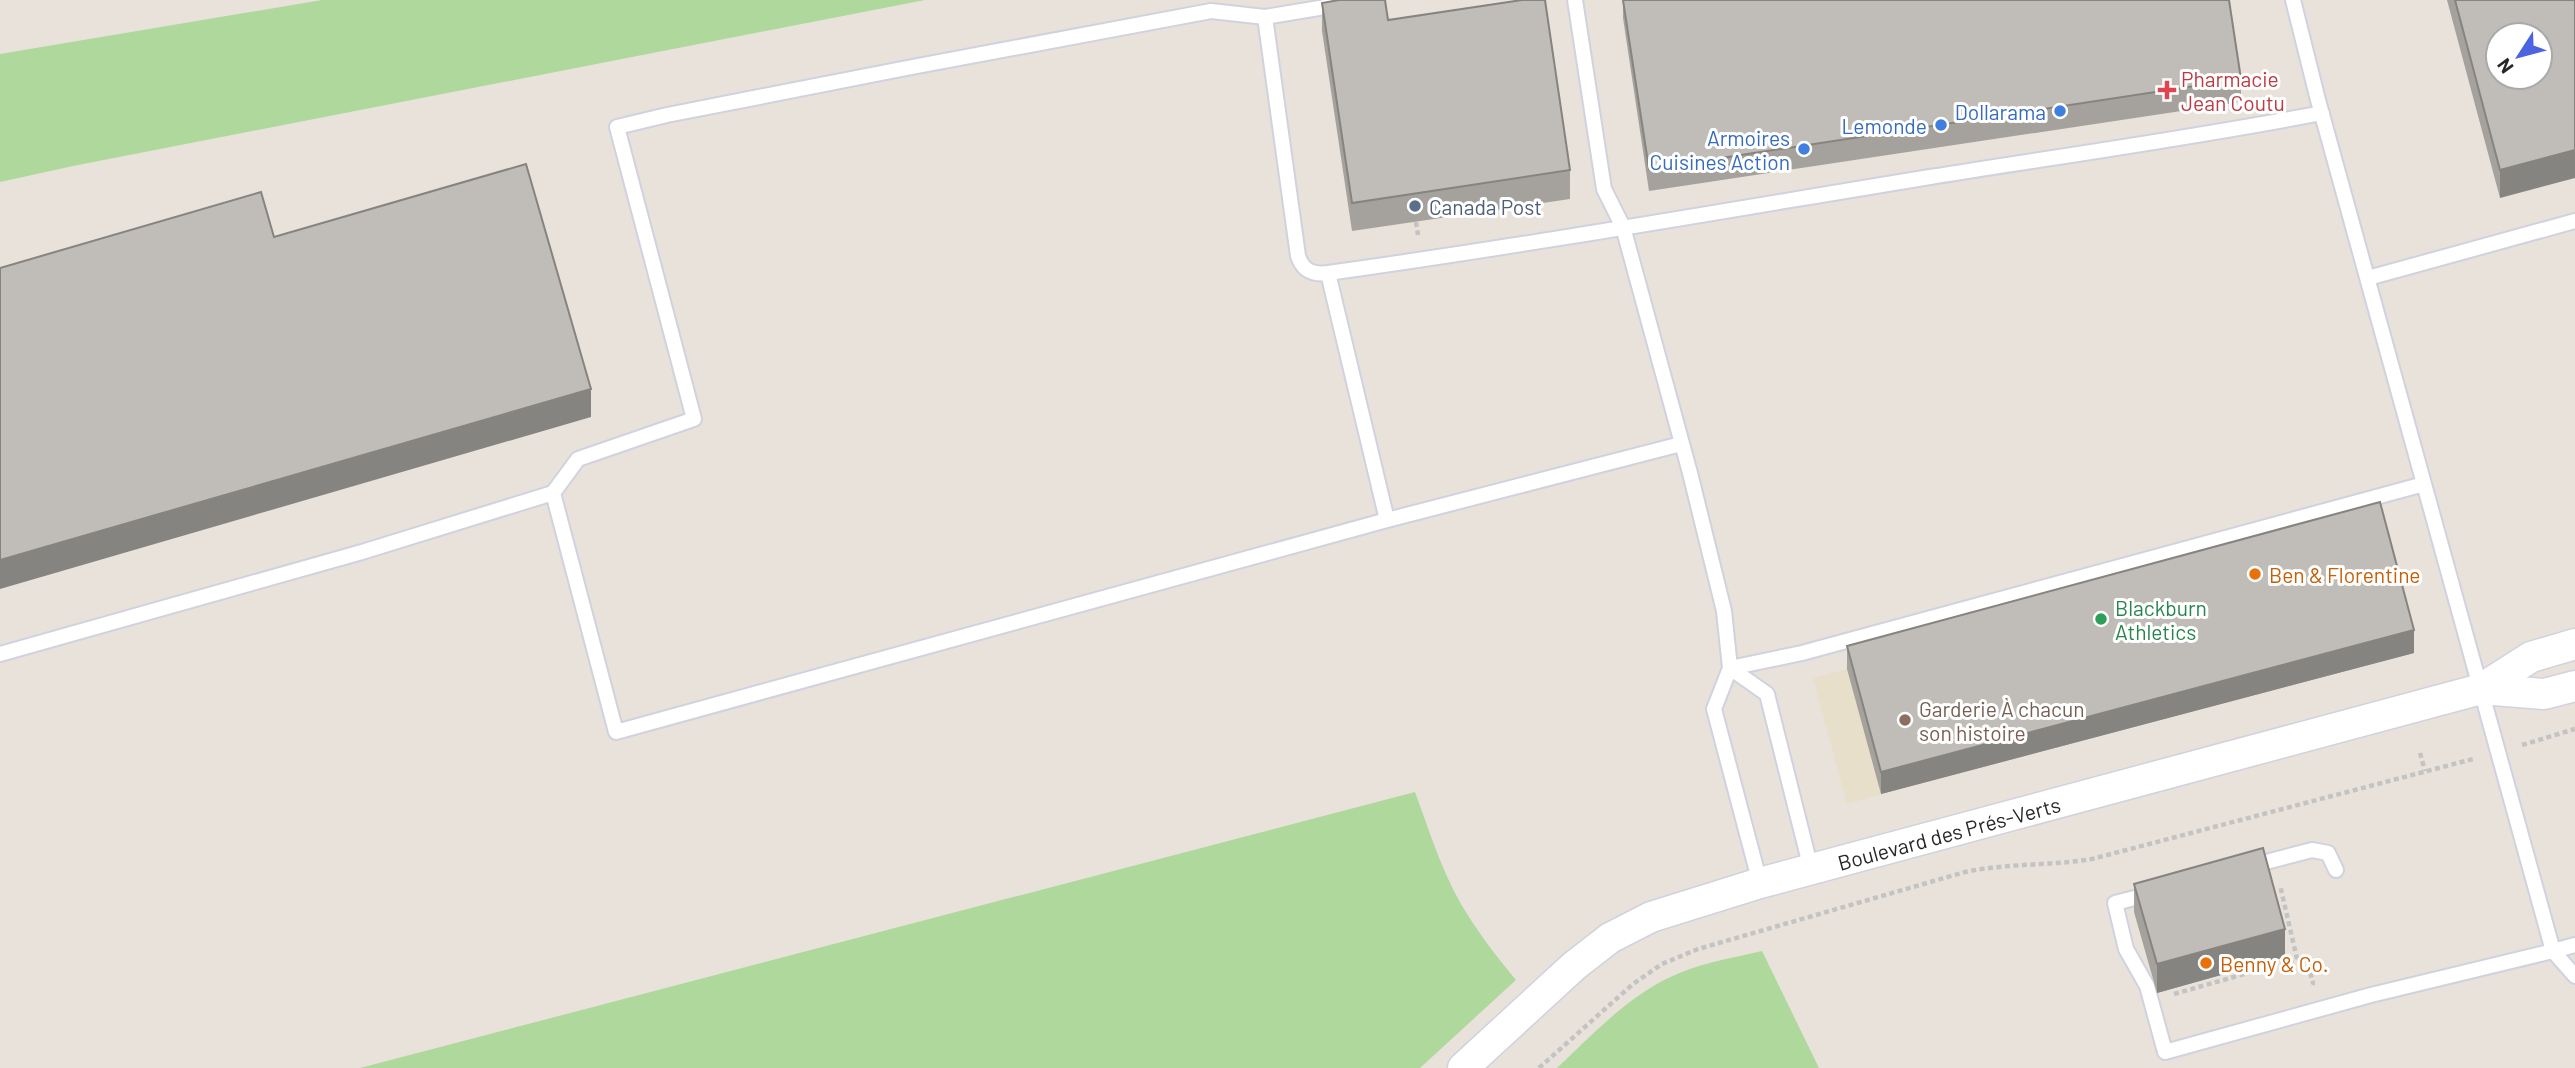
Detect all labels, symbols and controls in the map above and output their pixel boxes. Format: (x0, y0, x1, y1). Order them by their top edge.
north arrow (2484, 21, 2554, 91)
text: N (2492, 54, 2518, 78)
place label: Pharmacie Jean Coutu (2181, 66, 2285, 115)
marker: Pharmacie Jean Coutu (2159, 82, 2175, 98)
place label: Dollarama (1955, 99, 2046, 124)
marker: Dollarama (2052, 103, 2068, 119)
place label: Lemonde (1841, 113, 1927, 138)
marker: Lemonde (1933, 117, 1949, 133)
place label: Armoires Cuisines Action (1650, 125, 1790, 174)
marker: Armoires Cuisines Action (1796, 141, 1812, 157)
place label: Canada Post (1429, 194, 1542, 219)
marker: Canada Post (1407, 198, 1423, 214)
place label: Ben & Florentine (2269, 562, 2421, 587)
marker: Ben & Florentine (2247, 566, 2263, 582)
place label: Blackburn Athletics (2115, 595, 2207, 644)
marker: Blackburn Athletics (2093, 611, 2109, 627)
place label: Garderie À chacun son histoire (1919, 696, 2084, 745)
marker: Garderie À chacun son histoire (1897, 712, 1913, 728)
street label: Boulevard des Prés-Verts (1835, 791, 2063, 875)
place label: Benny & Co. (2220, 951, 2329, 976)
marker: Benny & Co. (2198, 955, 2214, 971)

